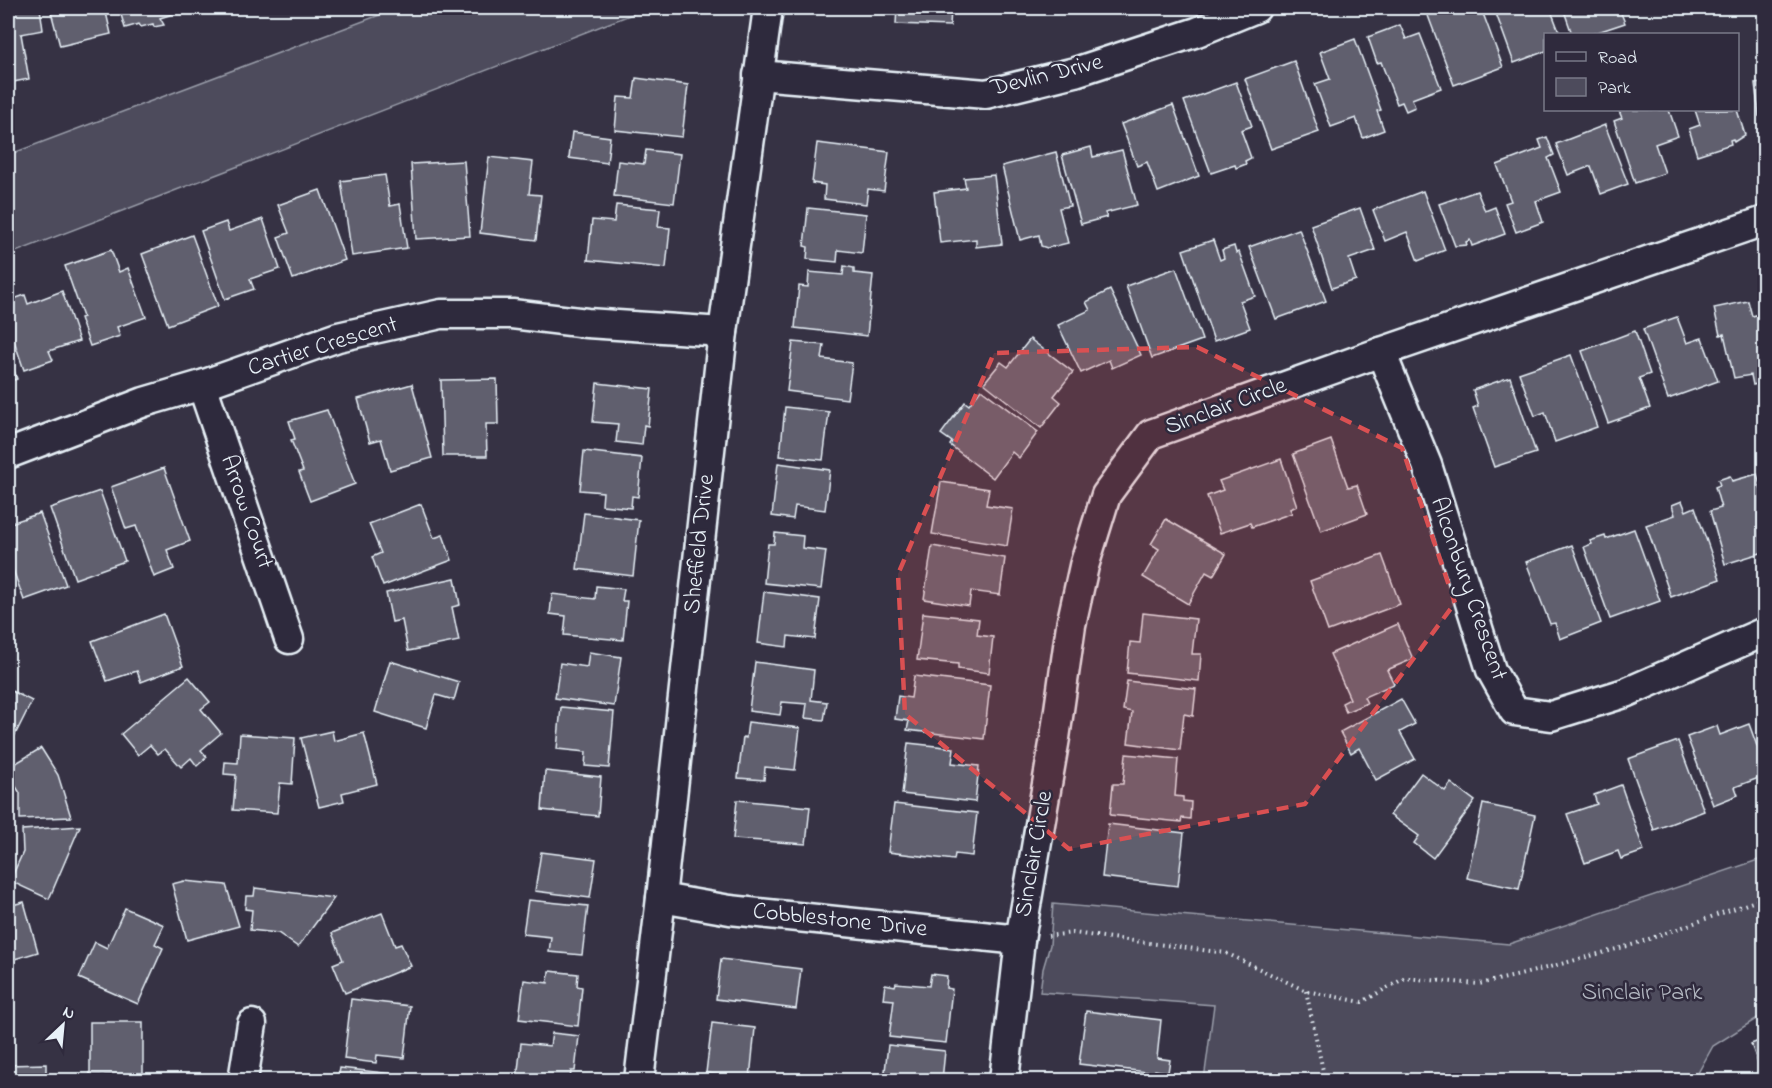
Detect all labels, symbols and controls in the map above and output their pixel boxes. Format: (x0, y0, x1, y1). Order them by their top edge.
legend (1544, 33, 1739, 111)
street label: Devlin Drive (987, 45, 1107, 107)
text: Road (1598, 46, 1637, 72)
text: Park (1598, 76, 1631, 102)
street label: Cartier Crescent (244, 308, 402, 386)
street label: Sinclair Circle (1160, 369, 1292, 445)
street label: Arrow Court (210, 450, 282, 574)
street label: Sheffield Drive (675, 472, 725, 616)
street label: Alconbury Crescent (1419, 493, 1516, 686)
street label: Sinclair Circle (1007, 788, 1063, 920)
street label: Cobblestone Drive (751, 894, 929, 948)
park label: Sinclair Park (1582, 976, 1703, 1011)
north arrow (33, 995, 93, 1055)
text: N (59, 1000, 79, 1027)

